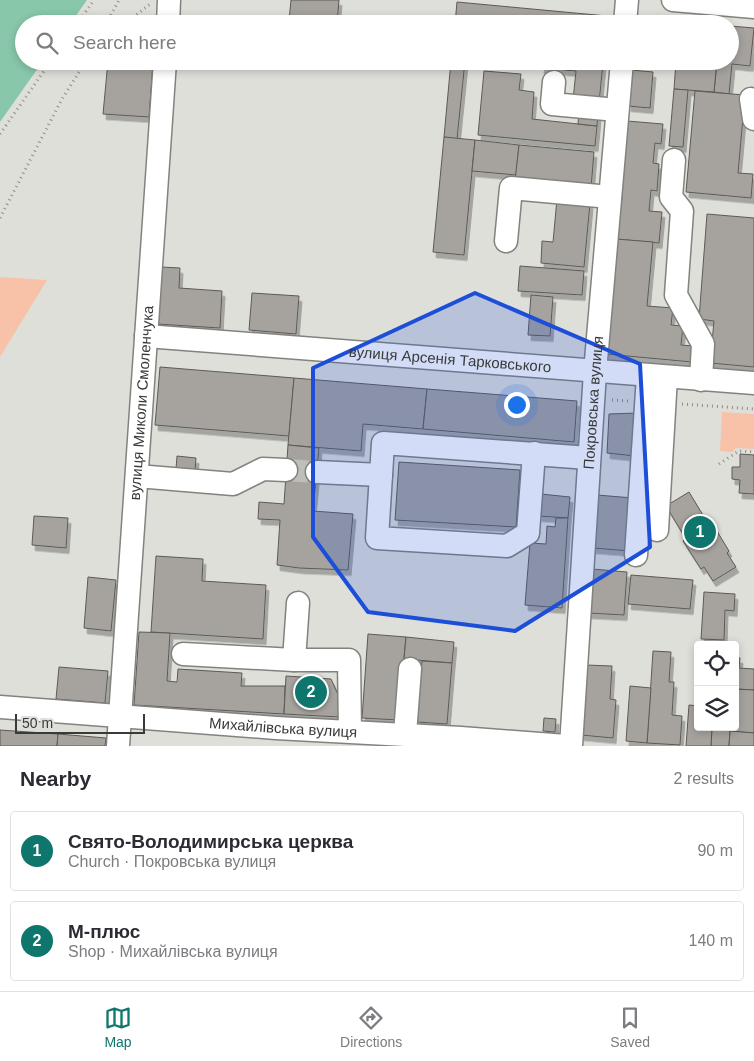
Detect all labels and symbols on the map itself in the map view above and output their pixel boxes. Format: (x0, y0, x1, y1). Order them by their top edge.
street label: вулиця Миколи Смоленчука (126, 304, 156, 501)
street label: Покровська вулиця (580, 335, 606, 470)
street label: вулиця Арсенія Тарковського (348, 343, 552, 375)
your location (504, 392, 530, 418)
pin: 1 (684, 513, 716, 551)
pin: 2 (295, 673, 327, 711)
scale bar (15, 711, 145, 734)
street label: Михайлівська вулиця (209, 714, 358, 740)

